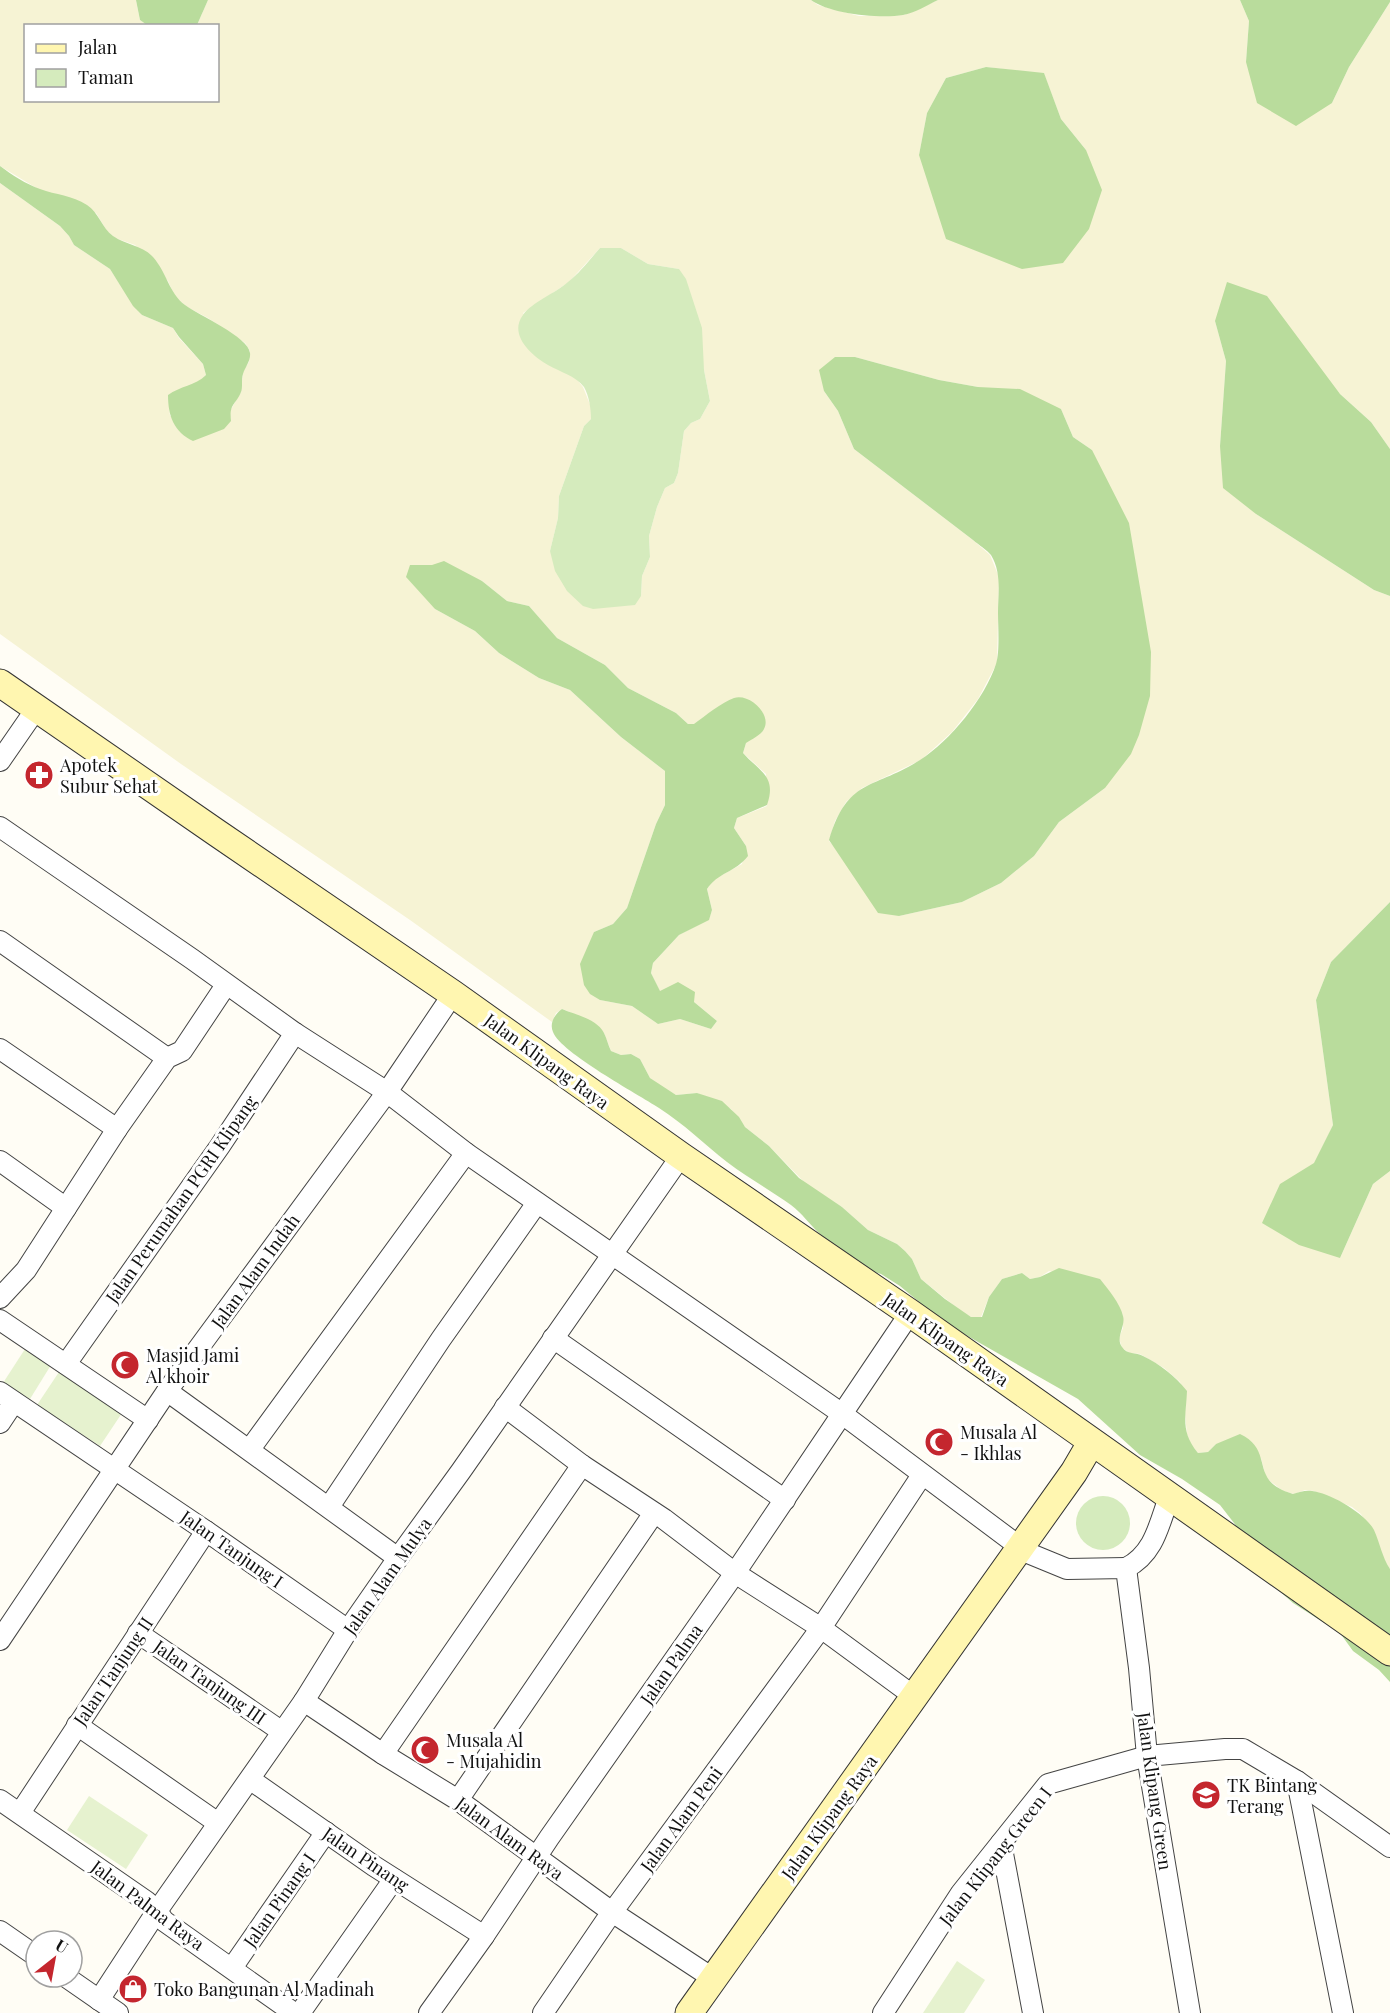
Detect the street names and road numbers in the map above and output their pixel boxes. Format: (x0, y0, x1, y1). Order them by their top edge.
street label: Jalan Klipang Raya (479, 1007, 614, 1114)
street label: Jalan Perumahan PGRI Klipang (99, 1090, 262, 1309)
street label: Jalan Alam Indah (205, 1209, 305, 1334)
street label: Jalan Klipang Raya (878, 1286, 1014, 1391)
street label: Jalan Tanjung I (175, 1504, 288, 1593)
street label: Jalan Alam Mulya (337, 1513, 436, 1640)
street label: Jalan Tanjung II (67, 1612, 158, 1731)
street label: Jalan Palma (634, 1619, 708, 1710)
street label: Jalan Tanjung III (148, 1634, 271, 1730)
street label: Jalan Klipang Green (1132, 1709, 1178, 1872)
street label: Jalan Klipang Raya (775, 1750, 882, 1885)
street label: Jalan Alam Peni (634, 1762, 727, 1877)
street label: Jalan Klipang Green I (933, 1782, 1057, 1931)
street label: Jalan Alam Raya (451, 1790, 569, 1885)
street label: Jalan Pinang (317, 1821, 414, 1897)
street label: Jalan Pinang I (237, 1848, 320, 1953)
street label: Jalan Palma Raya (86, 1854, 210, 1956)

